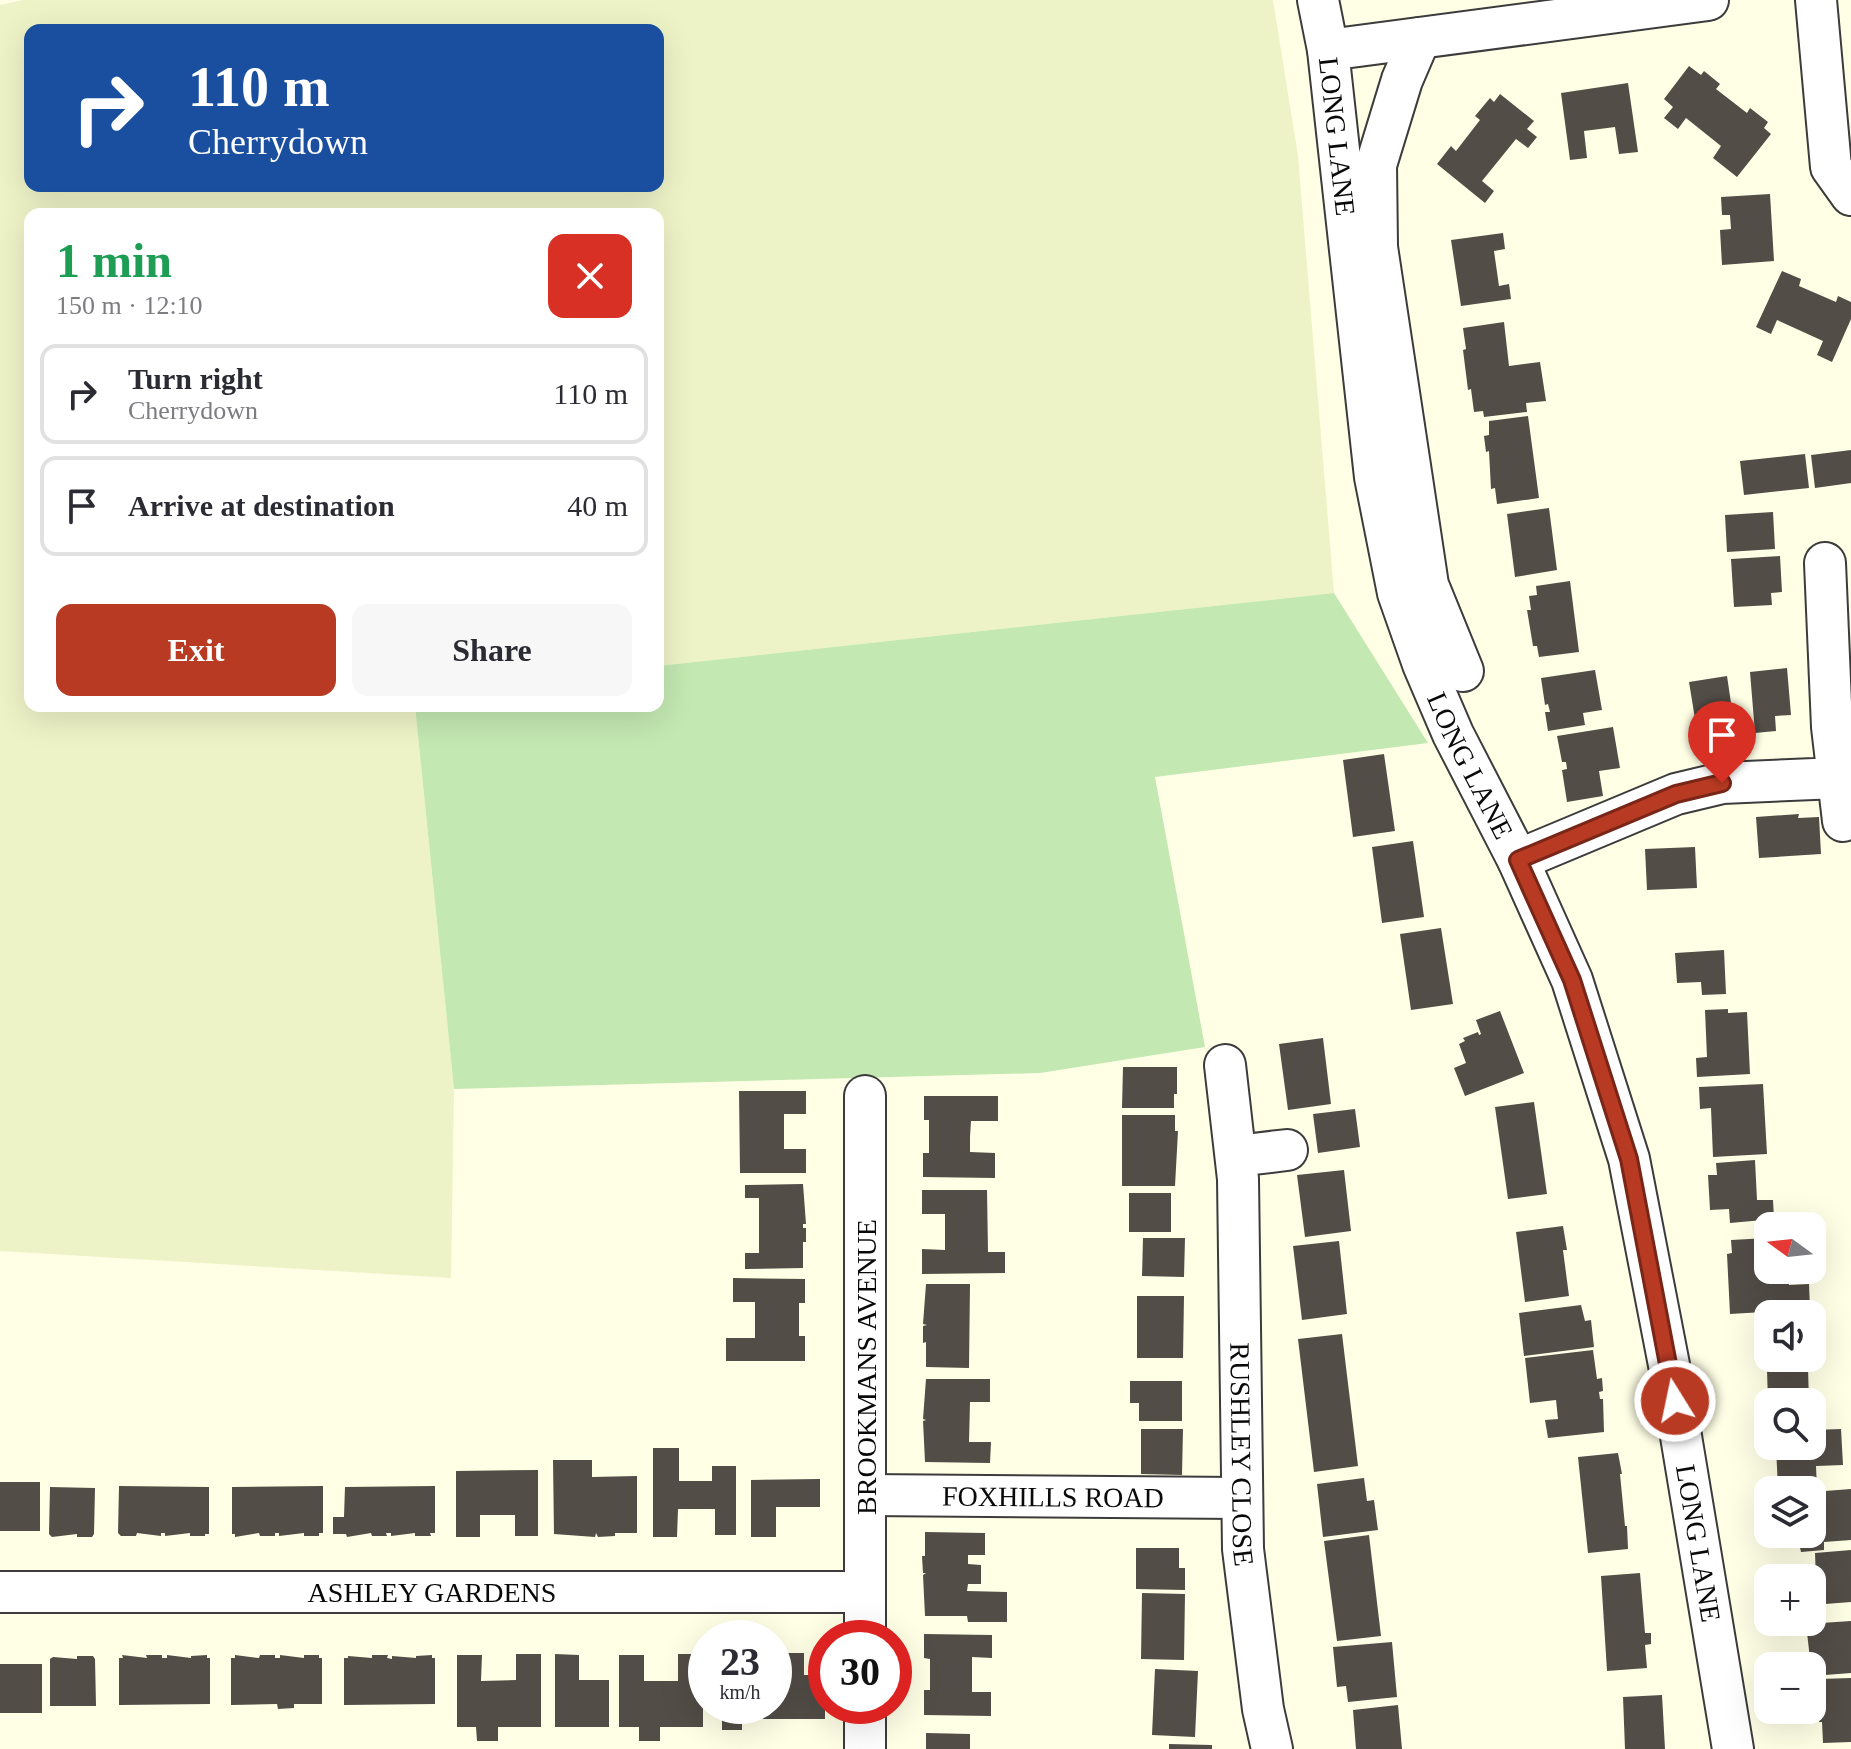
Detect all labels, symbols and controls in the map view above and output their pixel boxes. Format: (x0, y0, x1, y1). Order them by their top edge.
icon: right (56, 56, 160, 160)
text: 110 m (188, 56, 330, 118)
street label: LONG LANE (1313, 56, 1362, 217)
text: Cherrydown (188, 122, 368, 162)
text: 1 min (56, 234, 172, 287)
button: close (548, 234, 632, 318)
text: 150 m · 12:10 (56, 291, 203, 320)
text: Turn right (128, 362, 263, 395)
icon: right (60, 372, 104, 416)
text: 110 m (553, 377, 628, 410)
text: Cherrydown (128, 396, 258, 425)
icon: arrive (60, 484, 104, 528)
text: Arrive at destination (128, 489, 395, 522)
text: 40 m (567, 489, 628, 522)
button: Exit (56, 604, 336, 696)
button: Share (352, 604, 632, 696)
street label: LONG LANE (1421, 687, 1520, 844)
pin (1688, 701, 1756, 783)
icon: arrive (1700, 713, 1744, 757)
north arrow (1754, 1212, 1826, 1284)
map controls (1754, 1212, 1826, 1724)
street label: BROOKMANS AVENUE (851, 1219, 882, 1515)
button: sound (1754, 1300, 1826, 1372)
street label: RUSHLEY CLOSE (1225, 1342, 1261, 1568)
position arrow (1633, 1359, 1717, 1443)
button: search (1754, 1388, 1826, 1460)
street label: LONG LANE (1670, 1462, 1727, 1624)
button: layers (1754, 1476, 1826, 1548)
street label: FOXHILLS ROAD (942, 1480, 1164, 1513)
button: + (1754, 1564, 1826, 1636)
street label: ASHLEY GARDENS (308, 1577, 556, 1608)
speed limit sign: 30 (808, 1620, 912, 1724)
text: 23 (720, 1639, 760, 1684)
button: − (1754, 1652, 1826, 1724)
text: km/h (719, 1681, 761, 1703)

